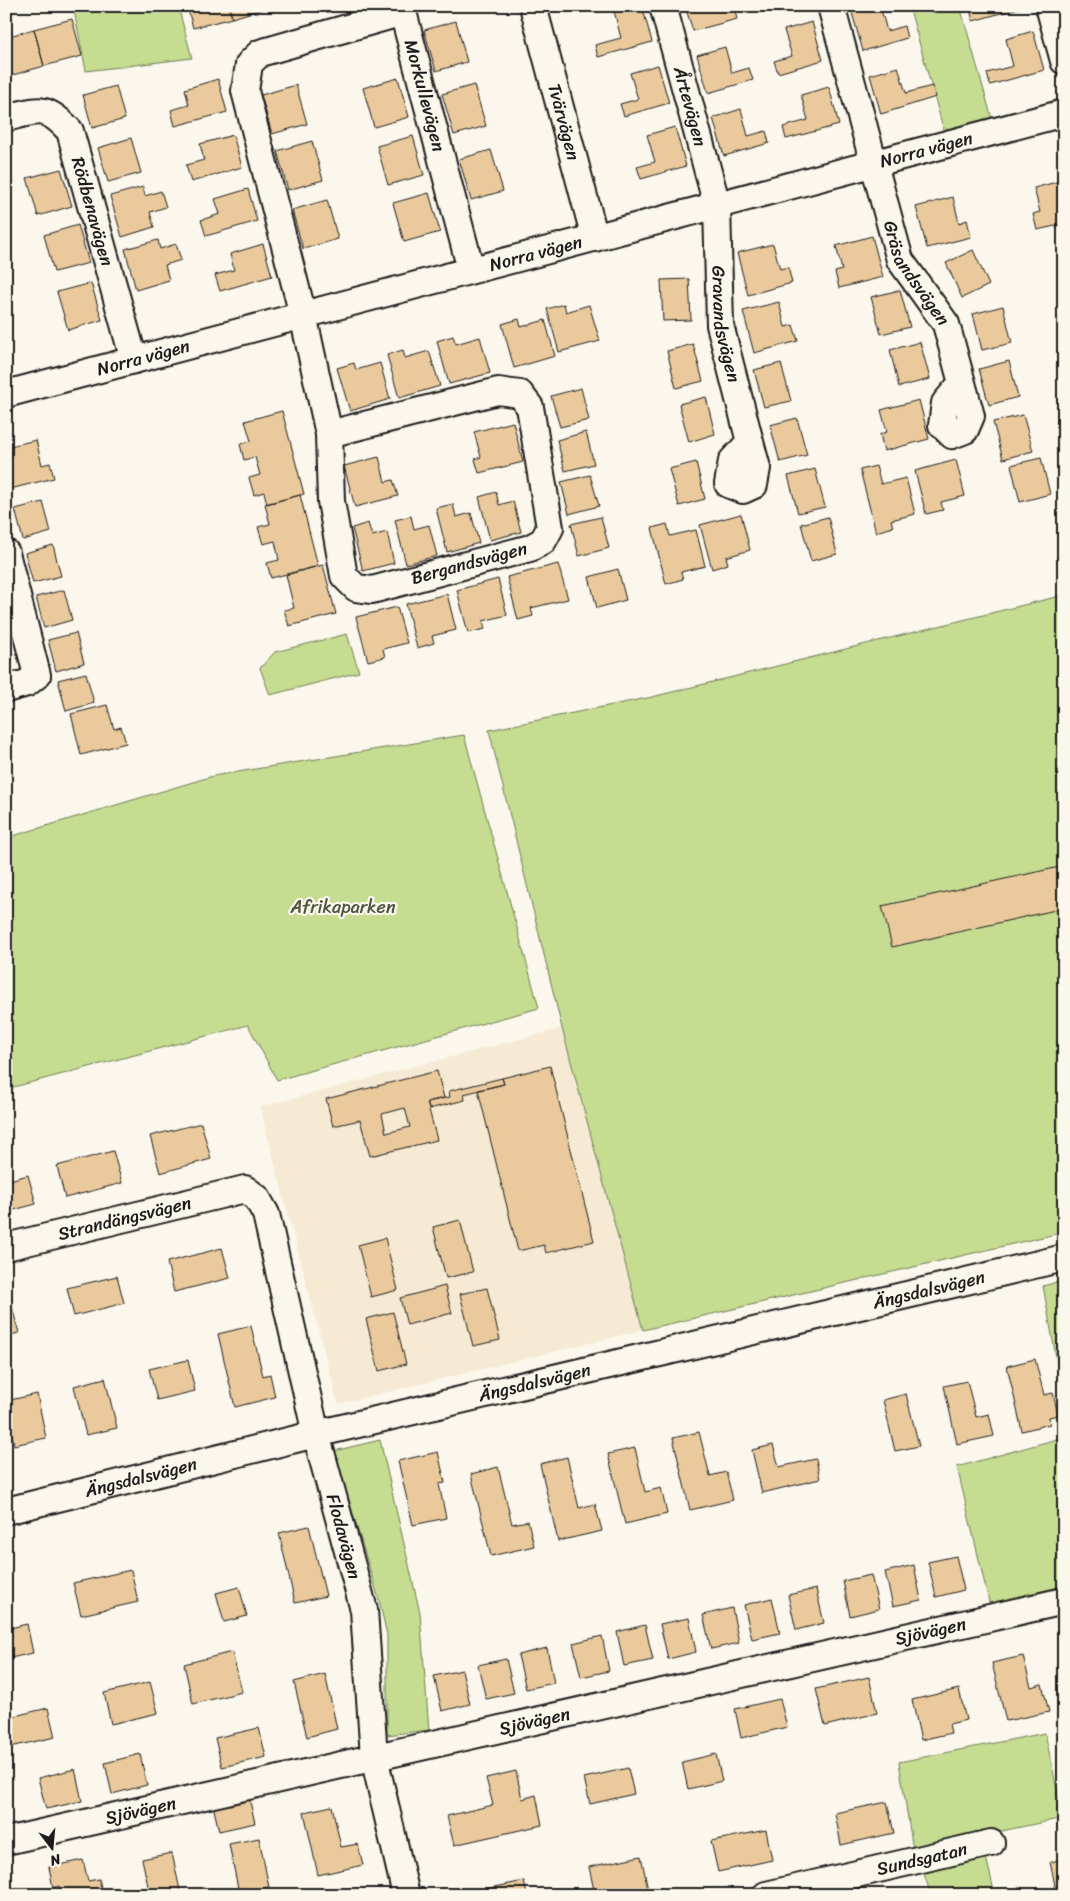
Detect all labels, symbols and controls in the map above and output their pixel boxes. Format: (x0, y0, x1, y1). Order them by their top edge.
street label: Morkullevägen (395, 36, 455, 155)
street label: Årtevägen (664, 62, 716, 150)
street label: Tvärvägen (538, 80, 590, 164)
street label: Norra vägen (876, 122, 976, 177)
street label: Rödbenavägen (62, 153, 123, 270)
street label: Gräsandsvägen (874, 217, 959, 333)
street label: Norra vägen (486, 226, 586, 281)
street label: Gravandsvägen (703, 265, 750, 386)
street label: Norra vägen (93, 330, 194, 385)
street label: Bergandsvägen (407, 532, 531, 594)
park label: Afrikaparken (289, 891, 396, 923)
street label: Strandängsvägen (54, 1187, 195, 1250)
street label: Ängsdalsvägen (868, 1261, 989, 1319)
street label: Ängsdalsvägen (474, 1354, 594, 1411)
street label: Ängsdalsvägen (80, 1448, 201, 1507)
street label: Flodavägen (317, 1490, 371, 1583)
street label: Sjövägen (892, 1608, 969, 1655)
street label: Sjövägen (496, 1697, 573, 1745)
street label: Sjövägen (102, 1787, 179, 1834)
north arrow (28, 1824, 78, 1874)
street label: Sundsgatan (873, 1833, 971, 1885)
text: N (47, 1846, 65, 1873)

